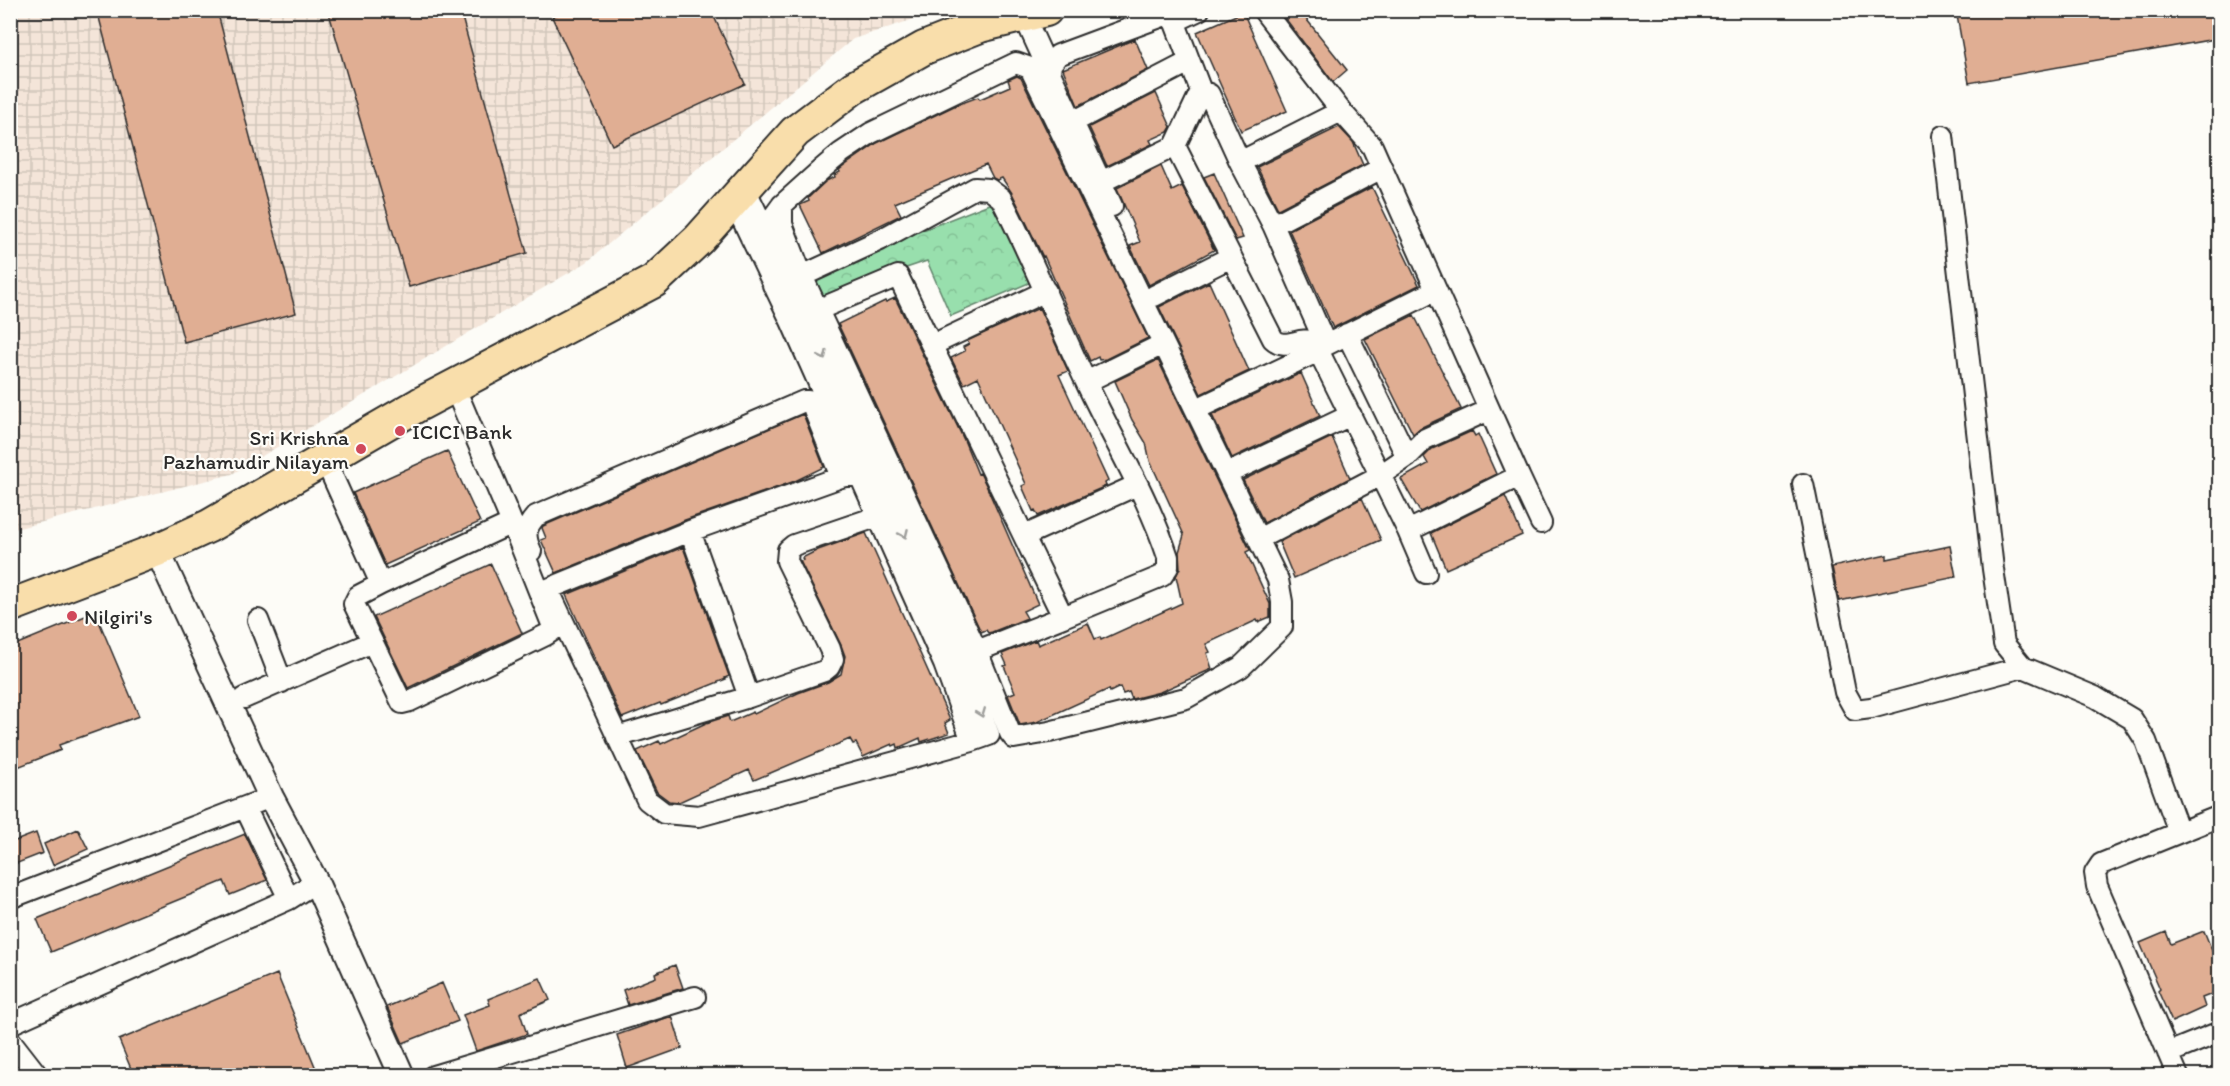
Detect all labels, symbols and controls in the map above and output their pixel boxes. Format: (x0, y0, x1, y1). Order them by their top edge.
one-way arrow (816, 350, 828, 361)
place label: ICICI Bank (412, 419, 512, 444)
marker: ICICI Bank (393, 424, 407, 438)
place label: Sri Krishna Pazhamudir Nilayam (163, 425, 349, 474)
marker: Sri Krishna Pazhamudir Nilayam (354, 442, 368, 456)
one-way arrow (897, 527, 909, 538)
place label: Nilgiri's (84, 604, 152, 629)
marker: Nilgiri's (65, 609, 79, 623)
one-way arrow (974, 707, 986, 718)

